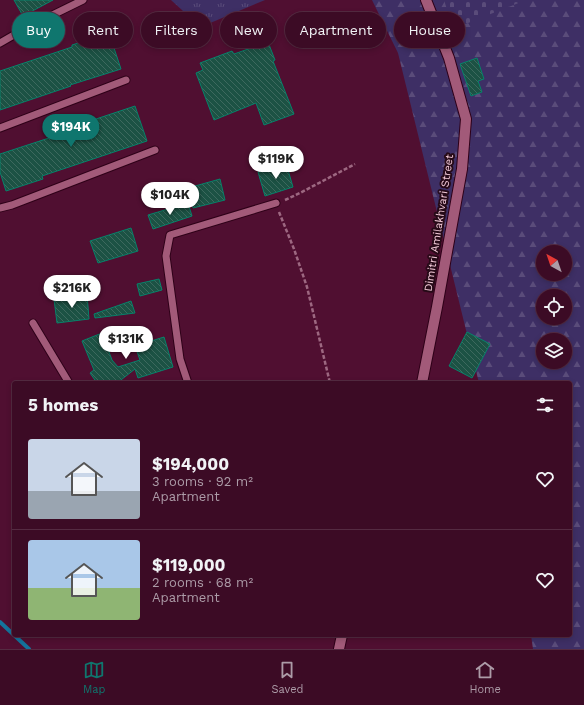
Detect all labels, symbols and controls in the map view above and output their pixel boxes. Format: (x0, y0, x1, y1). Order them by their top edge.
chip: Buy (12, 12, 65, 48)
chip: Rent (73, 12, 133, 48)
chip: Filters (141, 12, 212, 48)
chip: New (220, 12, 277, 48)
chip: Apartment (285, 12, 386, 48)
chip: House (394, 12, 465, 48)
pin: $194K (43, 114, 99, 148)
text: $194K (51, 119, 91, 134)
pin: $119K (248, 146, 304, 180)
text: $119K (258, 151, 294, 166)
street label: Dimitri Amilakhvari Street (422, 153, 456, 293)
pin: $104K (142, 182, 198, 216)
text: $104K (150, 187, 190, 202)
north arrow (536, 245, 572, 281)
map controls (536, 245, 572, 369)
pin: $216K (44, 275, 100, 309)
text: $216K (53, 280, 91, 295)
button: locate (536, 289, 572, 325)
pin: $131K (98, 326, 154, 360)
text: $131K (108, 331, 144, 346)
button: layers (536, 333, 572, 369)
icon: filters (534, 394, 556, 416)
text: 5 homes (28, 395, 98, 415)
text: $194,000 (152, 454, 229, 474)
icon: home (60, 455, 108, 503)
icon: heart (534, 468, 556, 490)
text: 3 rooms · 92 m² (152, 474, 253, 489)
text: Apartment (152, 489, 220, 504)
text: $119,000 (152, 555, 226, 575)
icon: home (60, 556, 108, 604)
icon: heart (534, 569, 556, 591)
text: 2 rooms · 68 m² (152, 575, 253, 590)
text: Apartment (152, 590, 220, 605)
tab: Map (83, 659, 105, 696)
tab: Saved (272, 659, 303, 696)
tab: Home (470, 659, 501, 696)

